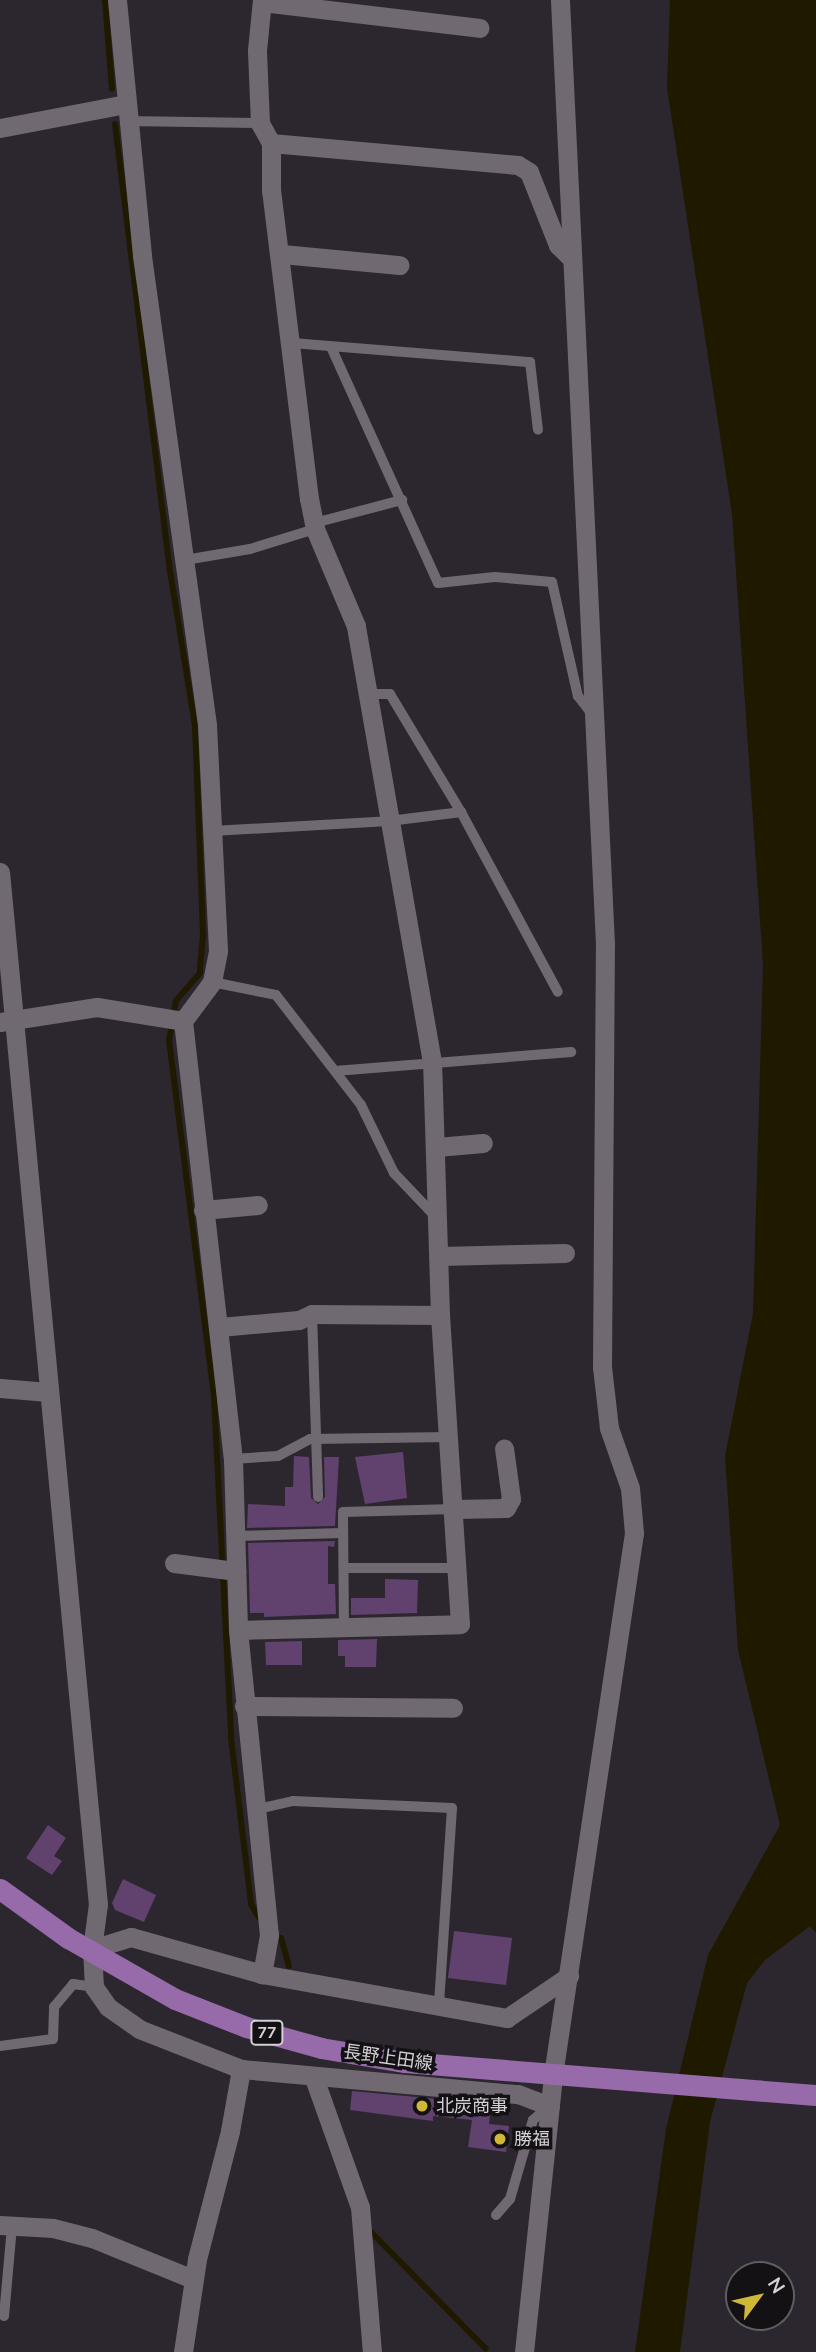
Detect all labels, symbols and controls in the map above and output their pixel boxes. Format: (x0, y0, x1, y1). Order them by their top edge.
road number: 77 (250, 2021, 284, 2046)
street label: 長野上田線 (342, 2041, 434, 2075)
place label: 北炭商事 (436, 2095, 508, 2117)
marker: 北炭商事 (414, 2098, 430, 2114)
place label: 勝福 (514, 2128, 550, 2150)
marker: 勝福 (492, 2131, 508, 2147)
north arrow (725, 2261, 795, 2331)
text: N (761, 2273, 791, 2299)

